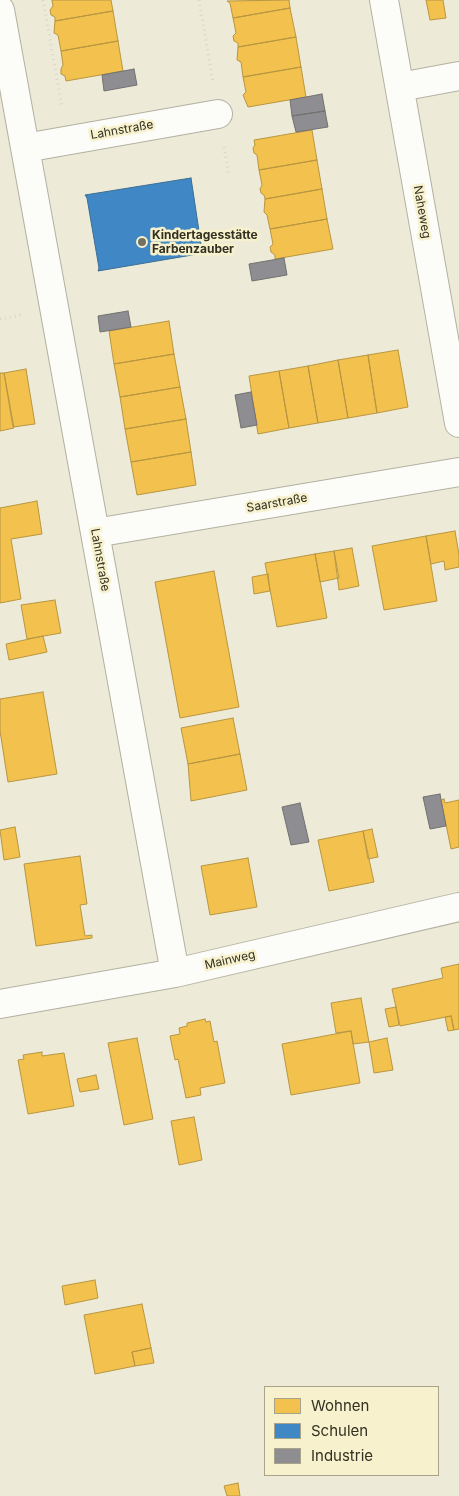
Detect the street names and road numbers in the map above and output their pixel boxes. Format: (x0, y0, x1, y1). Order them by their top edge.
street label: Lahnstraße (89, 117, 155, 143)
street label: Naheweg (410, 184, 434, 240)
street label: Saarstraße (245, 491, 309, 515)
street label: Lahnstraße (87, 527, 113, 593)
street label: Mainweg (203, 947, 257, 973)

